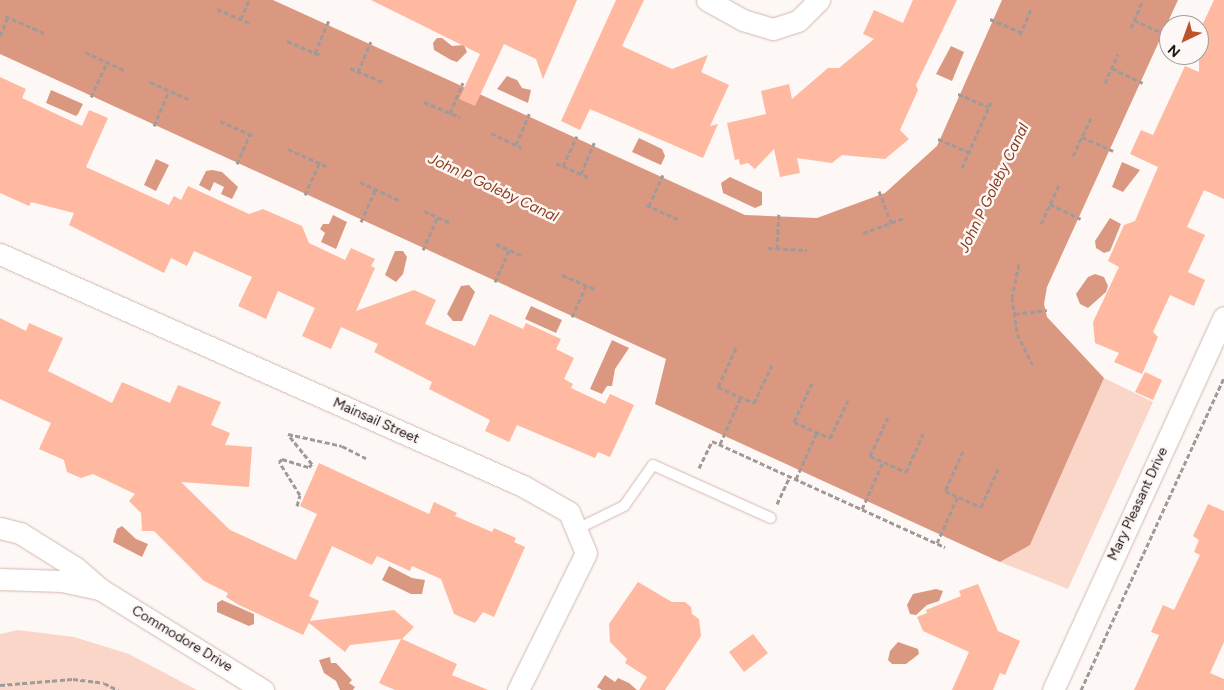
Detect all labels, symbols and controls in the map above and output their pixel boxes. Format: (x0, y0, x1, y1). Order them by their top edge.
north arrow (1159, 15, 1209, 65)
text: N (1165, 41, 1184, 61)
water label: John P Goleby Canal (955, 121, 1033, 255)
water label: John P Goleby Canal (425, 150, 561, 226)
street label: Mainsail Street (330, 394, 422, 448)
street label: Mary Pleasant Drive (1104, 445, 1172, 563)
street label: Commodore Drive (129, 602, 235, 676)

